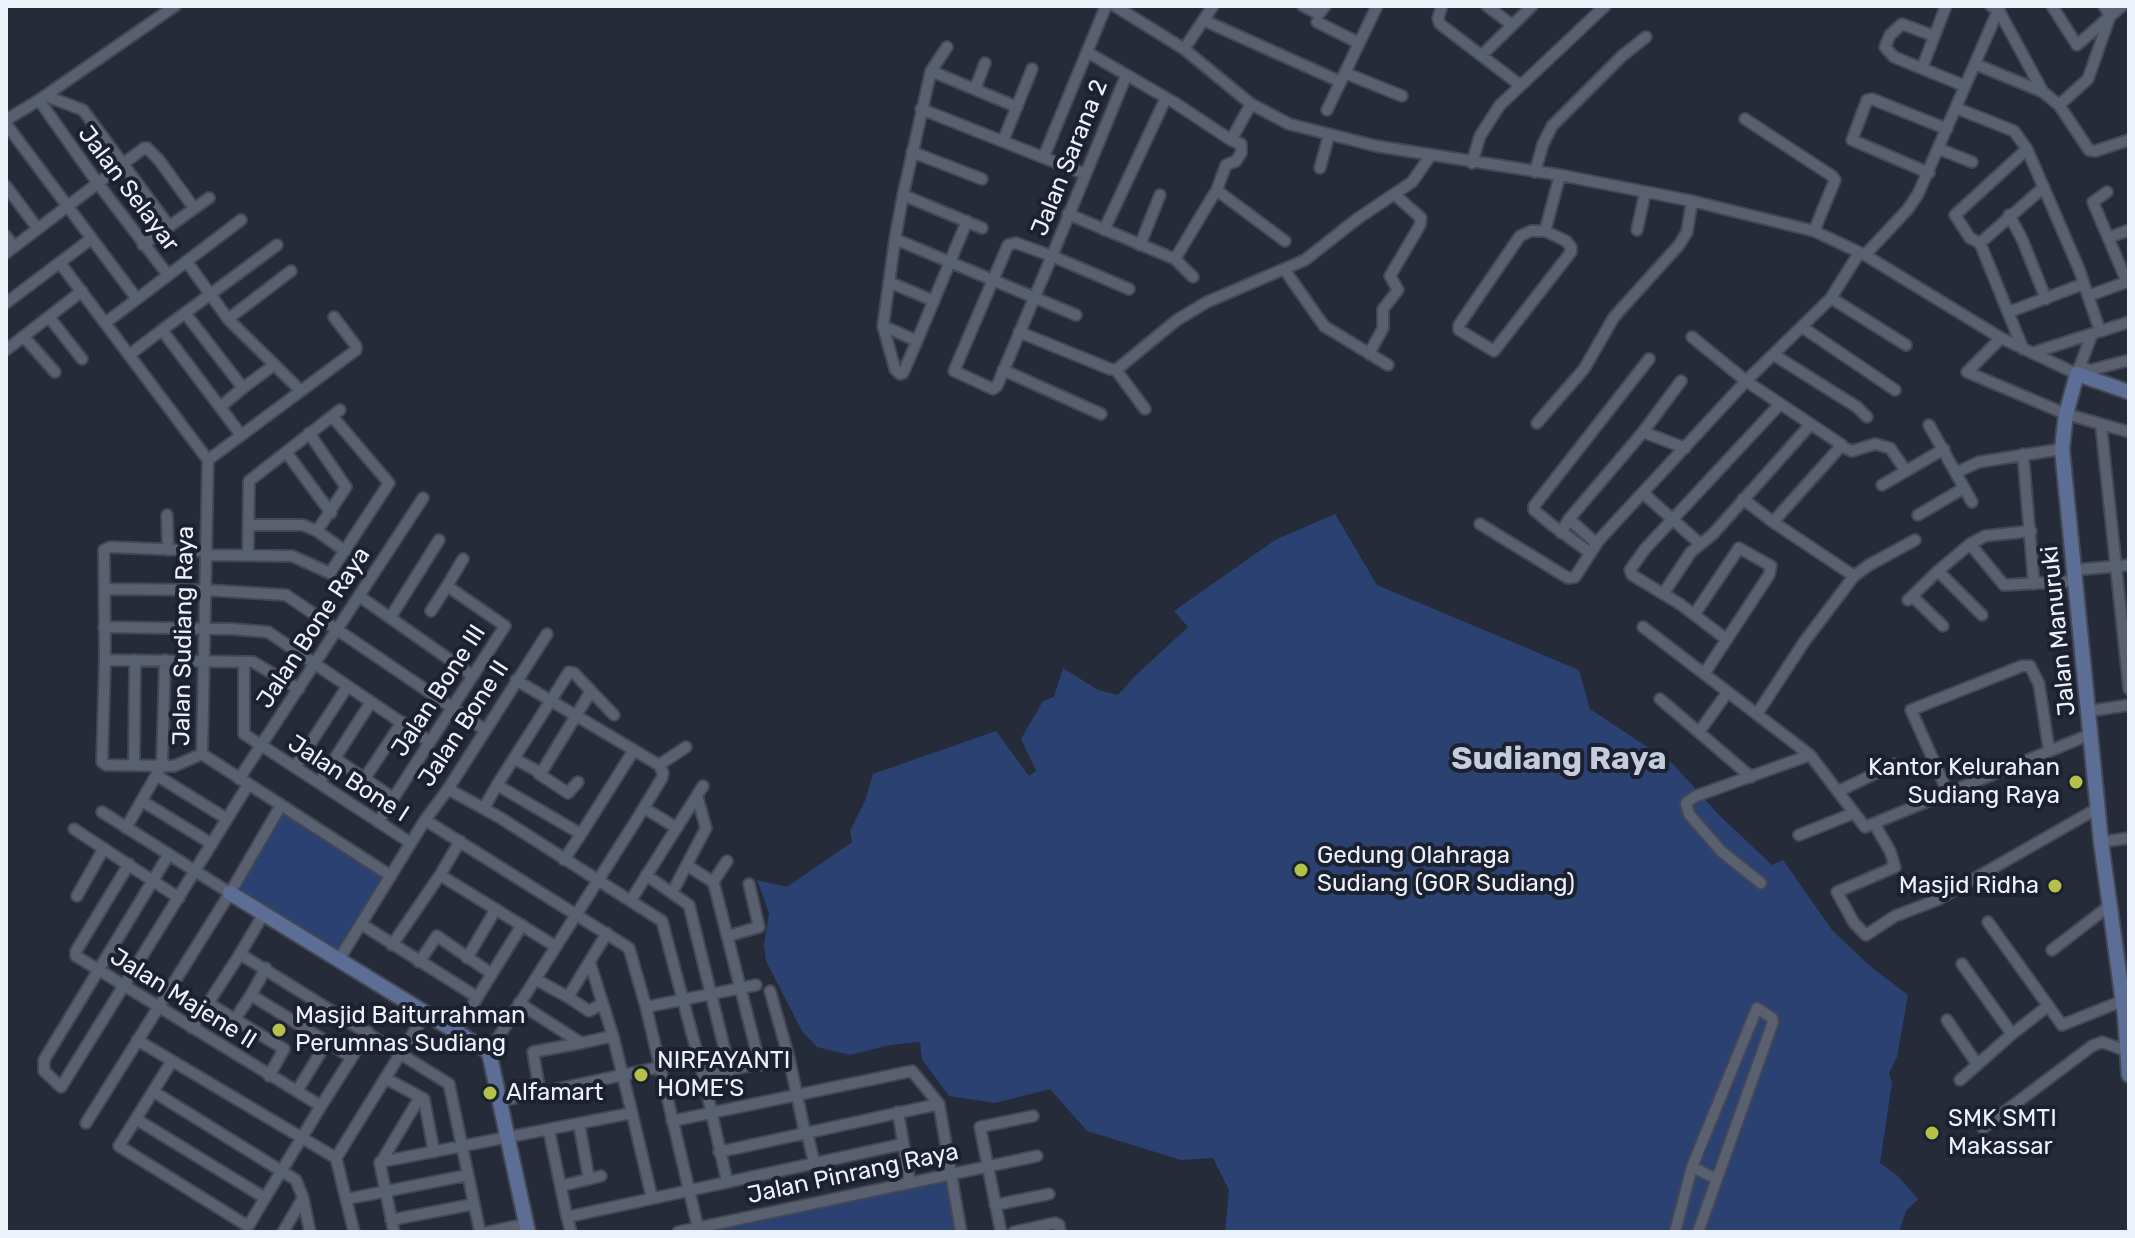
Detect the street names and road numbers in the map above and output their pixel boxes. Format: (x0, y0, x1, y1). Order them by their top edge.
street label: Jalan Sarana 2 (1026, 76, 1114, 240)
street label: Jalan Selayar (71, 120, 185, 258)
street label: Jalan Sudiang Raya (168, 526, 200, 746)
street label: Jalan Bone Raya (251, 542, 377, 714)
street label: Jalan Manuruki (2036, 544, 2082, 718)
street label: Jalan Bone III (386, 620, 492, 762)
street label: Jalan Bone II (413, 656, 515, 792)
street label: Jalan Bone I (282, 729, 414, 829)
street label: Jalan Majene II (105, 943, 261, 1055)
street label: Jalan Pinrang Raya (745, 1138, 961, 1210)

